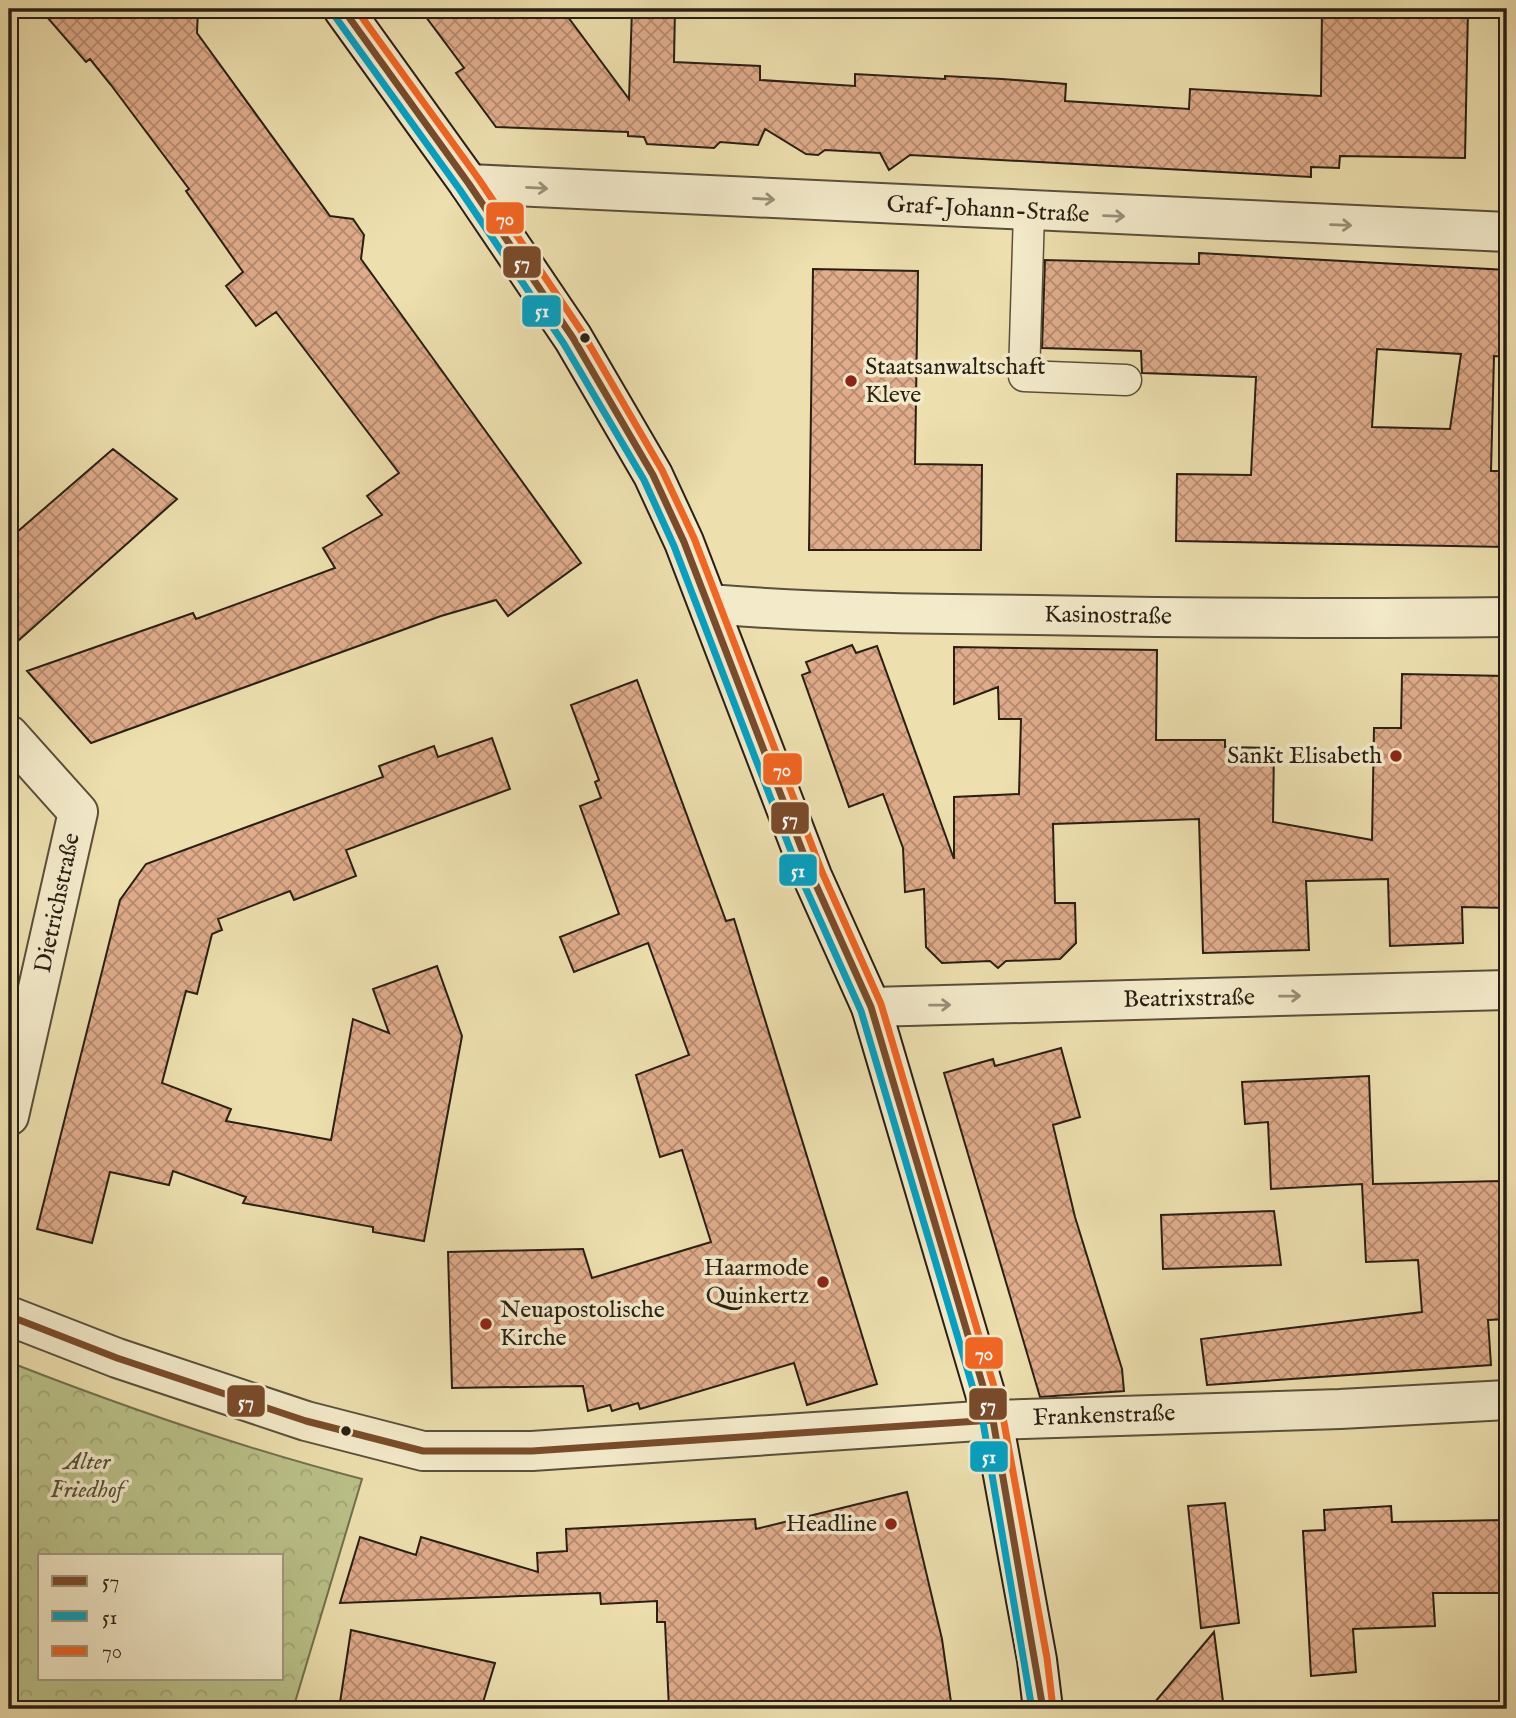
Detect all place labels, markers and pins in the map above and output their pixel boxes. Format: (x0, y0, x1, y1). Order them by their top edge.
unlabelled marker (578, 331, 592, 345)
place label: Staatsanwaltschaft Kleve (865, 352, 1046, 411)
marker: Staatsanwaltschaft Kleve (843, 373, 859, 389)
place label: Sankt Elisabeth (1227, 741, 1382, 772)
marker: Sankt Elisabeth (1388, 748, 1404, 764)
place label: Haarmode Quinkertz (704, 1253, 809, 1312)
marker: Haarmode Quinkertz (815, 1274, 831, 1290)
place label: Neuapostolische Kirche (500, 1295, 665, 1354)
marker: Neuapostolische Kirche (478, 1316, 494, 1332)
unlabelled marker (339, 1424, 353, 1438)
place label: Headline (786, 1509, 877, 1540)
marker: Headline (883, 1516, 899, 1532)

